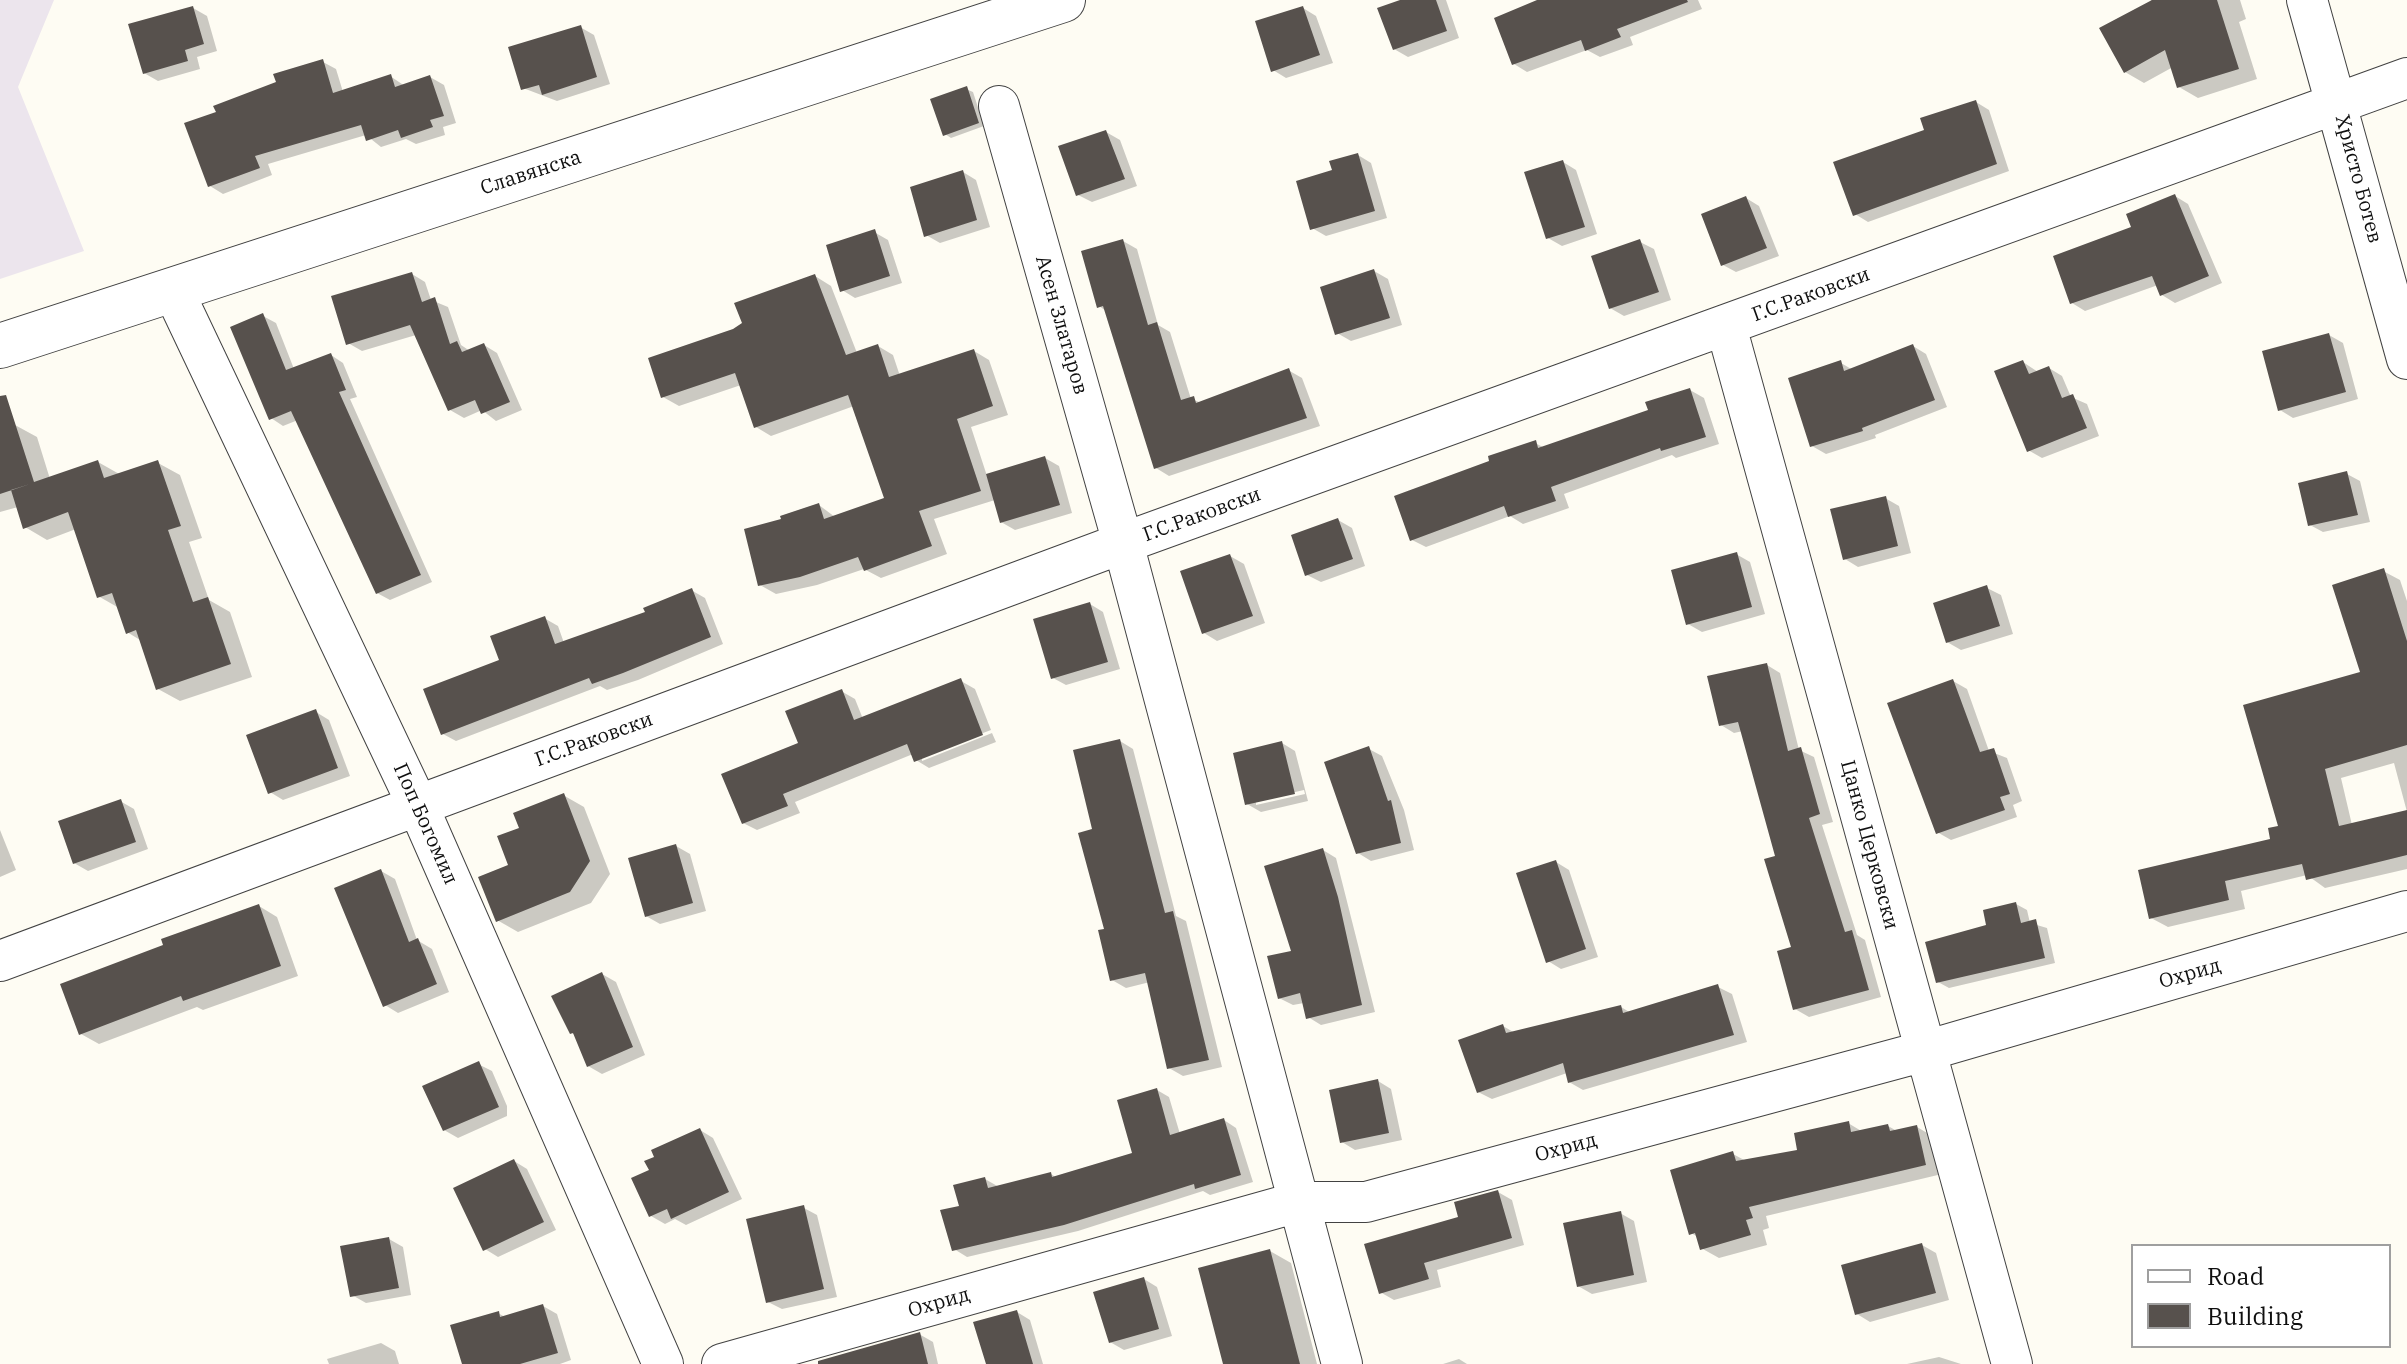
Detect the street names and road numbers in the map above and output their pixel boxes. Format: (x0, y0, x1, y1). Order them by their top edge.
street label: Христо Ботев (2329, 112, 2387, 246)
street label: Славянска (478, 145, 584, 201)
street label: Асен Златаров (1030, 253, 1092, 397)
street label: Г.С.Раковски (1749, 263, 1873, 327)
street label: Г.С.Раковски (1140, 483, 1264, 547)
street label: Г.С.Раковски (532, 708, 656, 772)
street label: Цанко Церковски (1835, 758, 1903, 932)
street label: Поп Богомил (388, 760, 462, 888)
street label: Охрид (2156, 954, 2224, 994)
street label: Охрид (1532, 1128, 1600, 1168)
street label: Охрид (905, 1283, 973, 1323)

